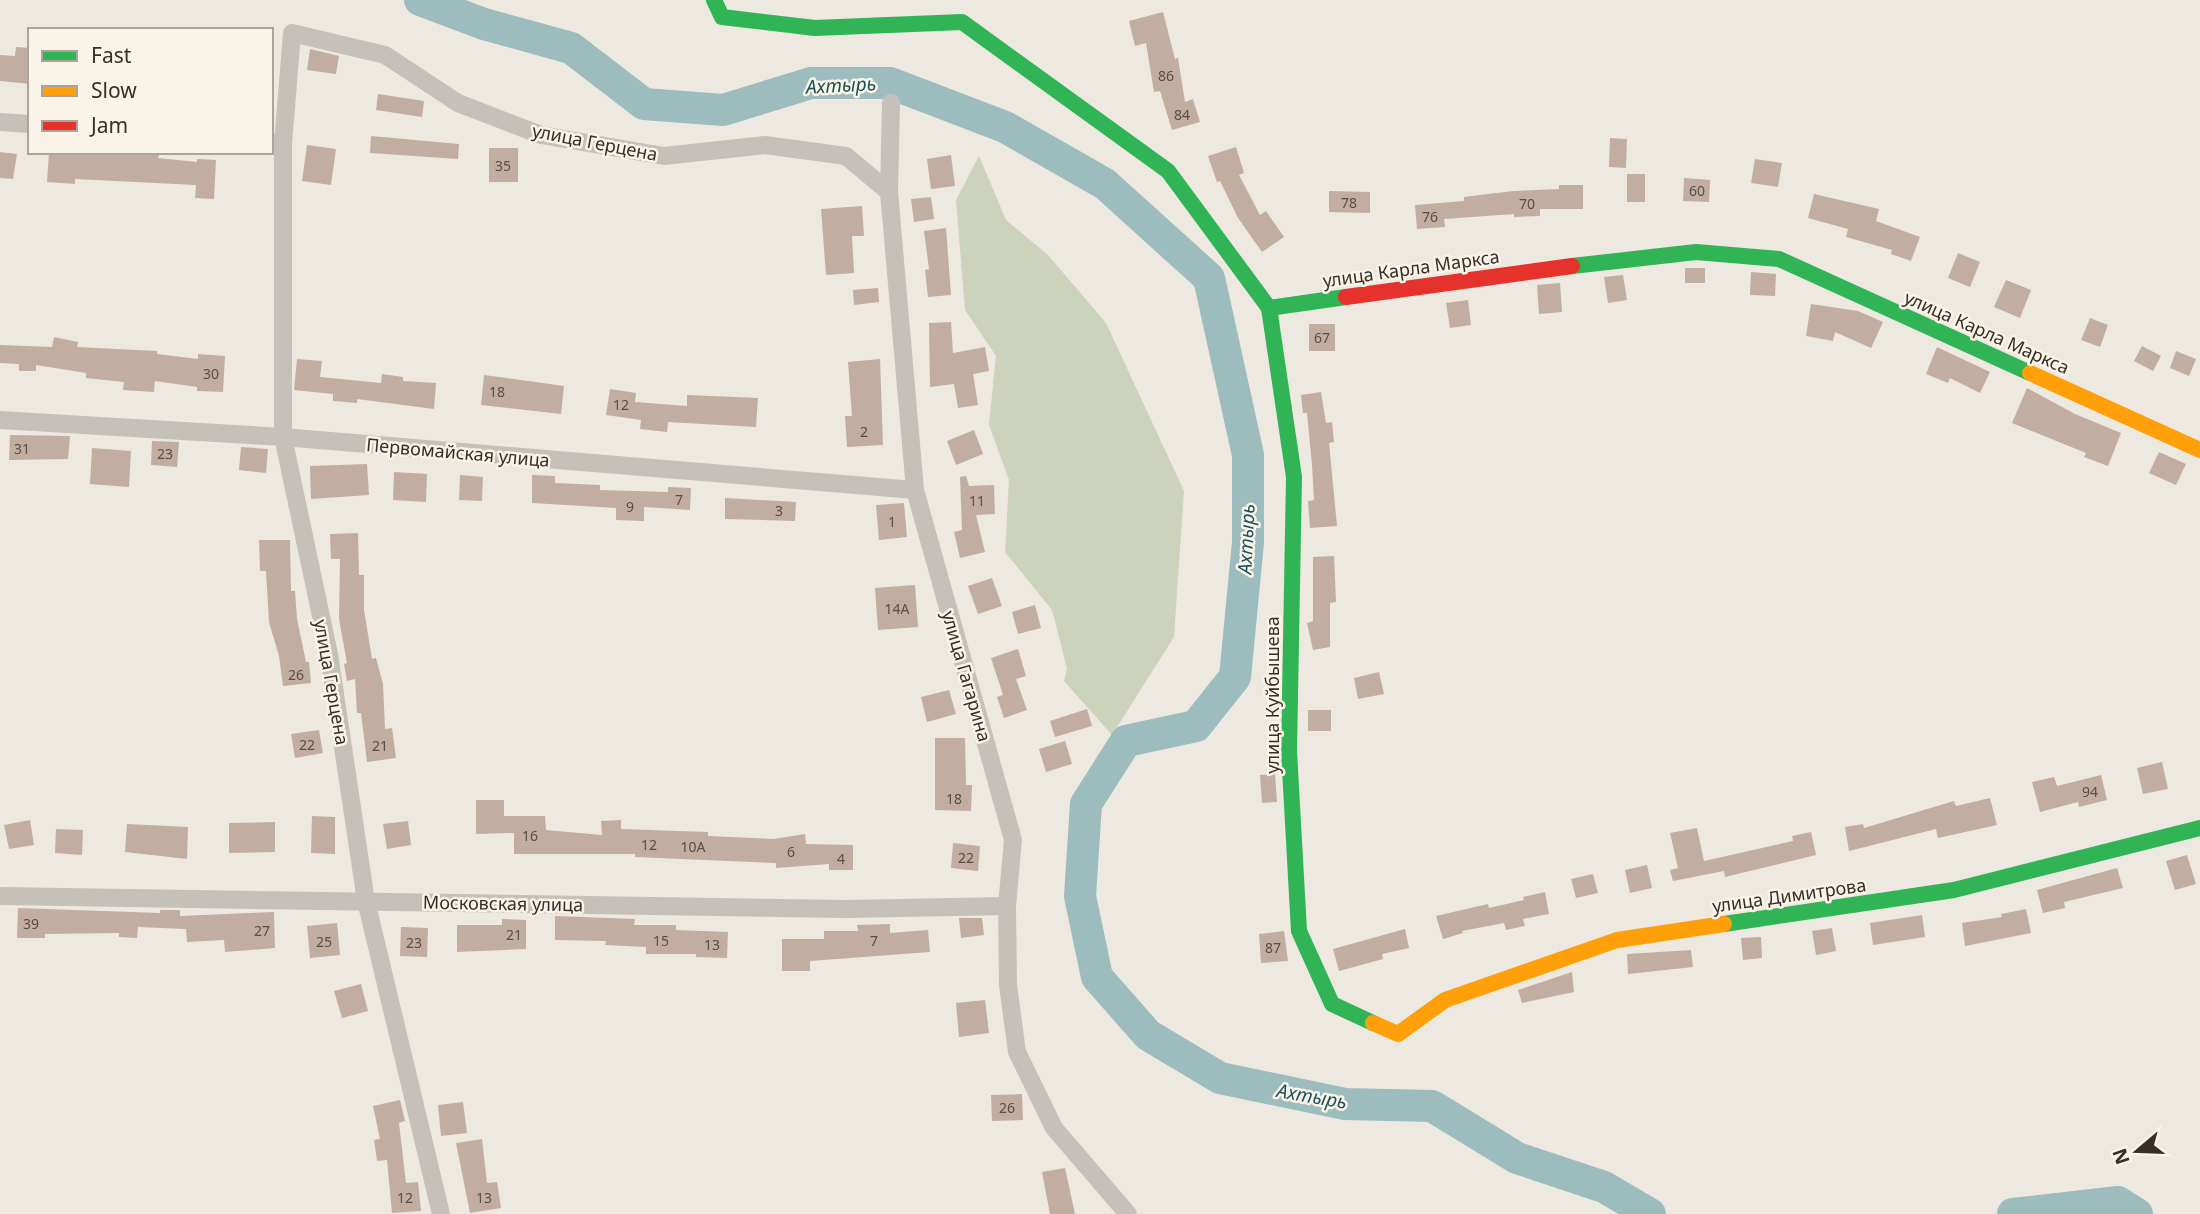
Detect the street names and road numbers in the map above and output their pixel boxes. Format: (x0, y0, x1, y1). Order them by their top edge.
street label: улица Герцена (530, 118, 660, 166)
street label: улица Карла Маркса (1321, 244, 1501, 292)
street label: улица Карла Маркса (1901, 285, 2073, 379)
street label: Первомайская улица (365, 432, 551, 472)
street label: улица Гагарина (937, 608, 997, 744)
street label: улица Куйбышева (1260, 616, 1284, 774)
street label: улица Герцена (309, 617, 355, 747)
street label: улица Димитрова (1710, 872, 1868, 918)
street label: Московская улица (423, 890, 583, 916)

